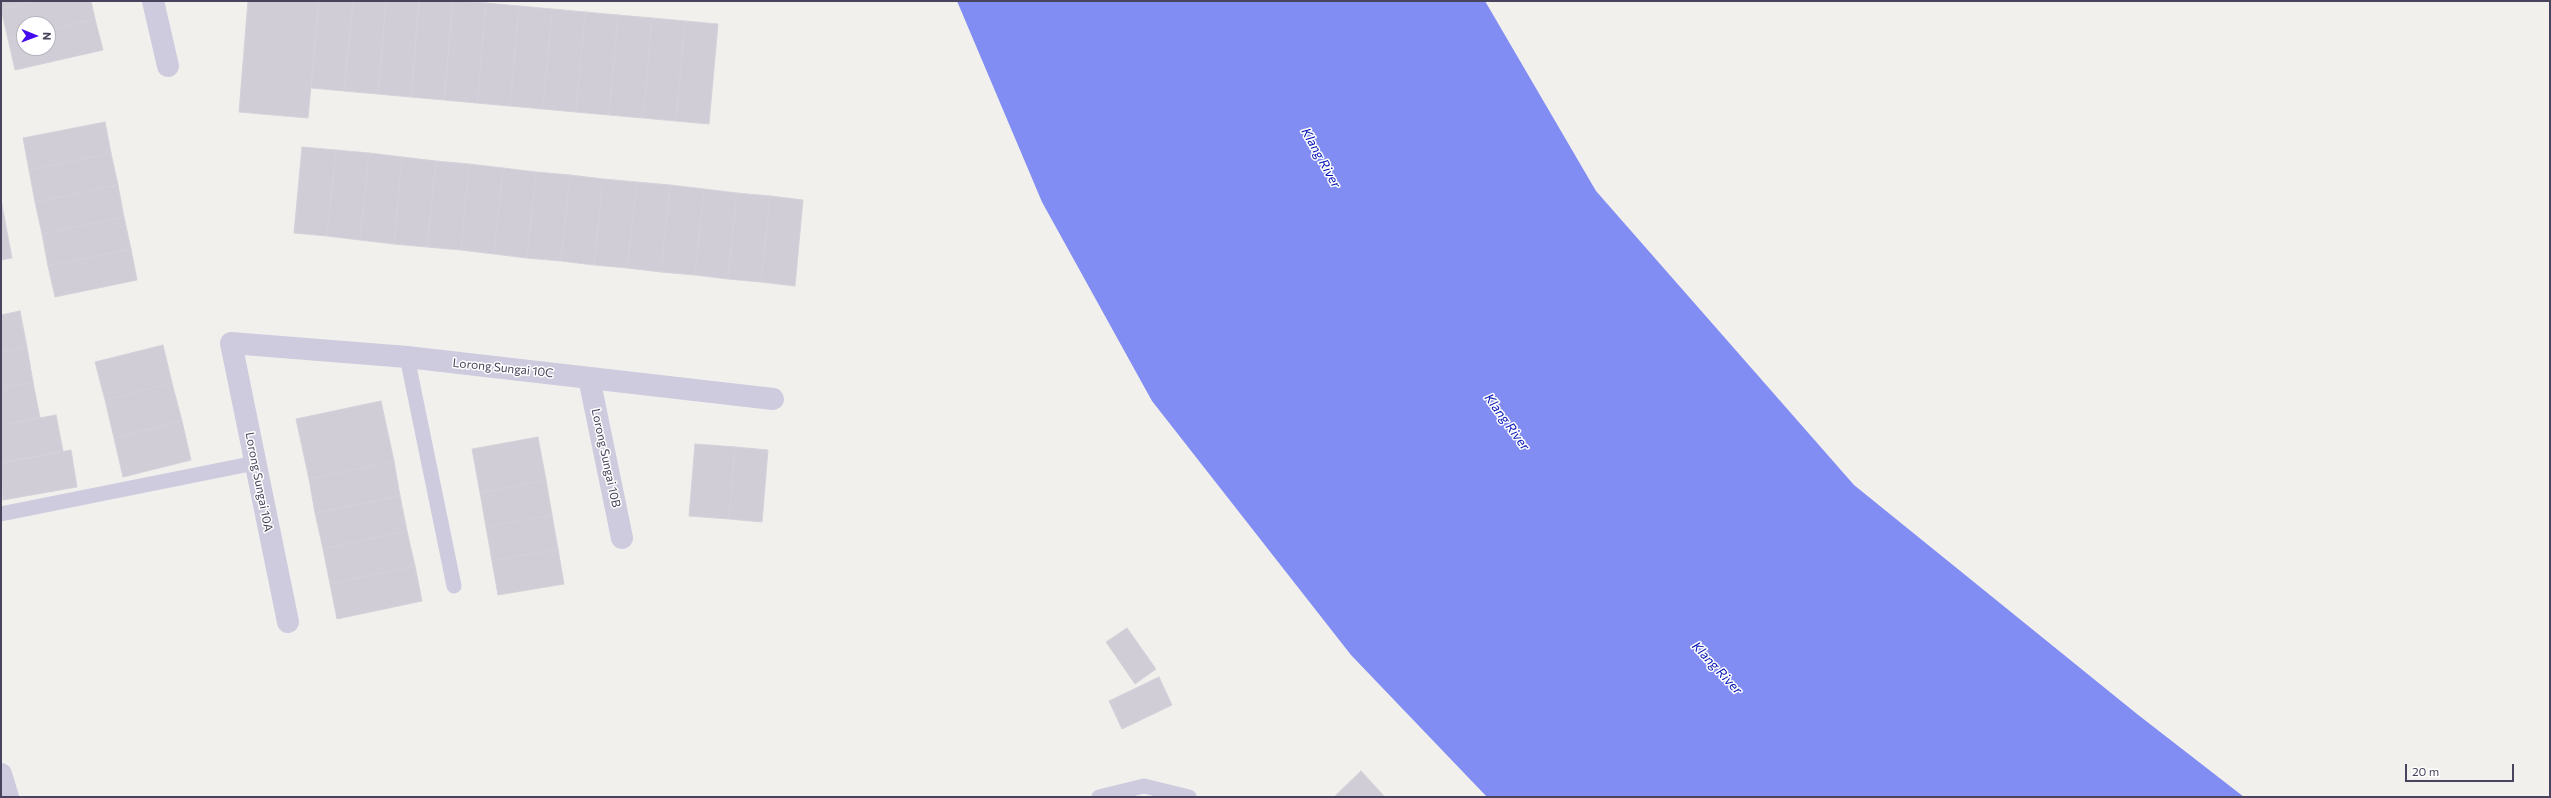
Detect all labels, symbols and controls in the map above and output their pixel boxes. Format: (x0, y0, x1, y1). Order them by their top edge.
north arrow (16, 16, 56, 56)
text: N (41, 32, 54, 40)
water label: Klang River (1298, 125, 1344, 191)
street label: Lorong Sungai 10C (452, 356, 554, 380)
water label: Klang River (1481, 391, 1533, 453)
street label: Lorong Sungai 10B (588, 407, 624, 509)
street label: Lorong Sungai 10A (242, 431, 276, 533)
water label: Klang River (1689, 638, 1745, 698)
scale bar (2407, 756, 2516, 782)
text: 20 m (2412, 764, 2439, 778)

